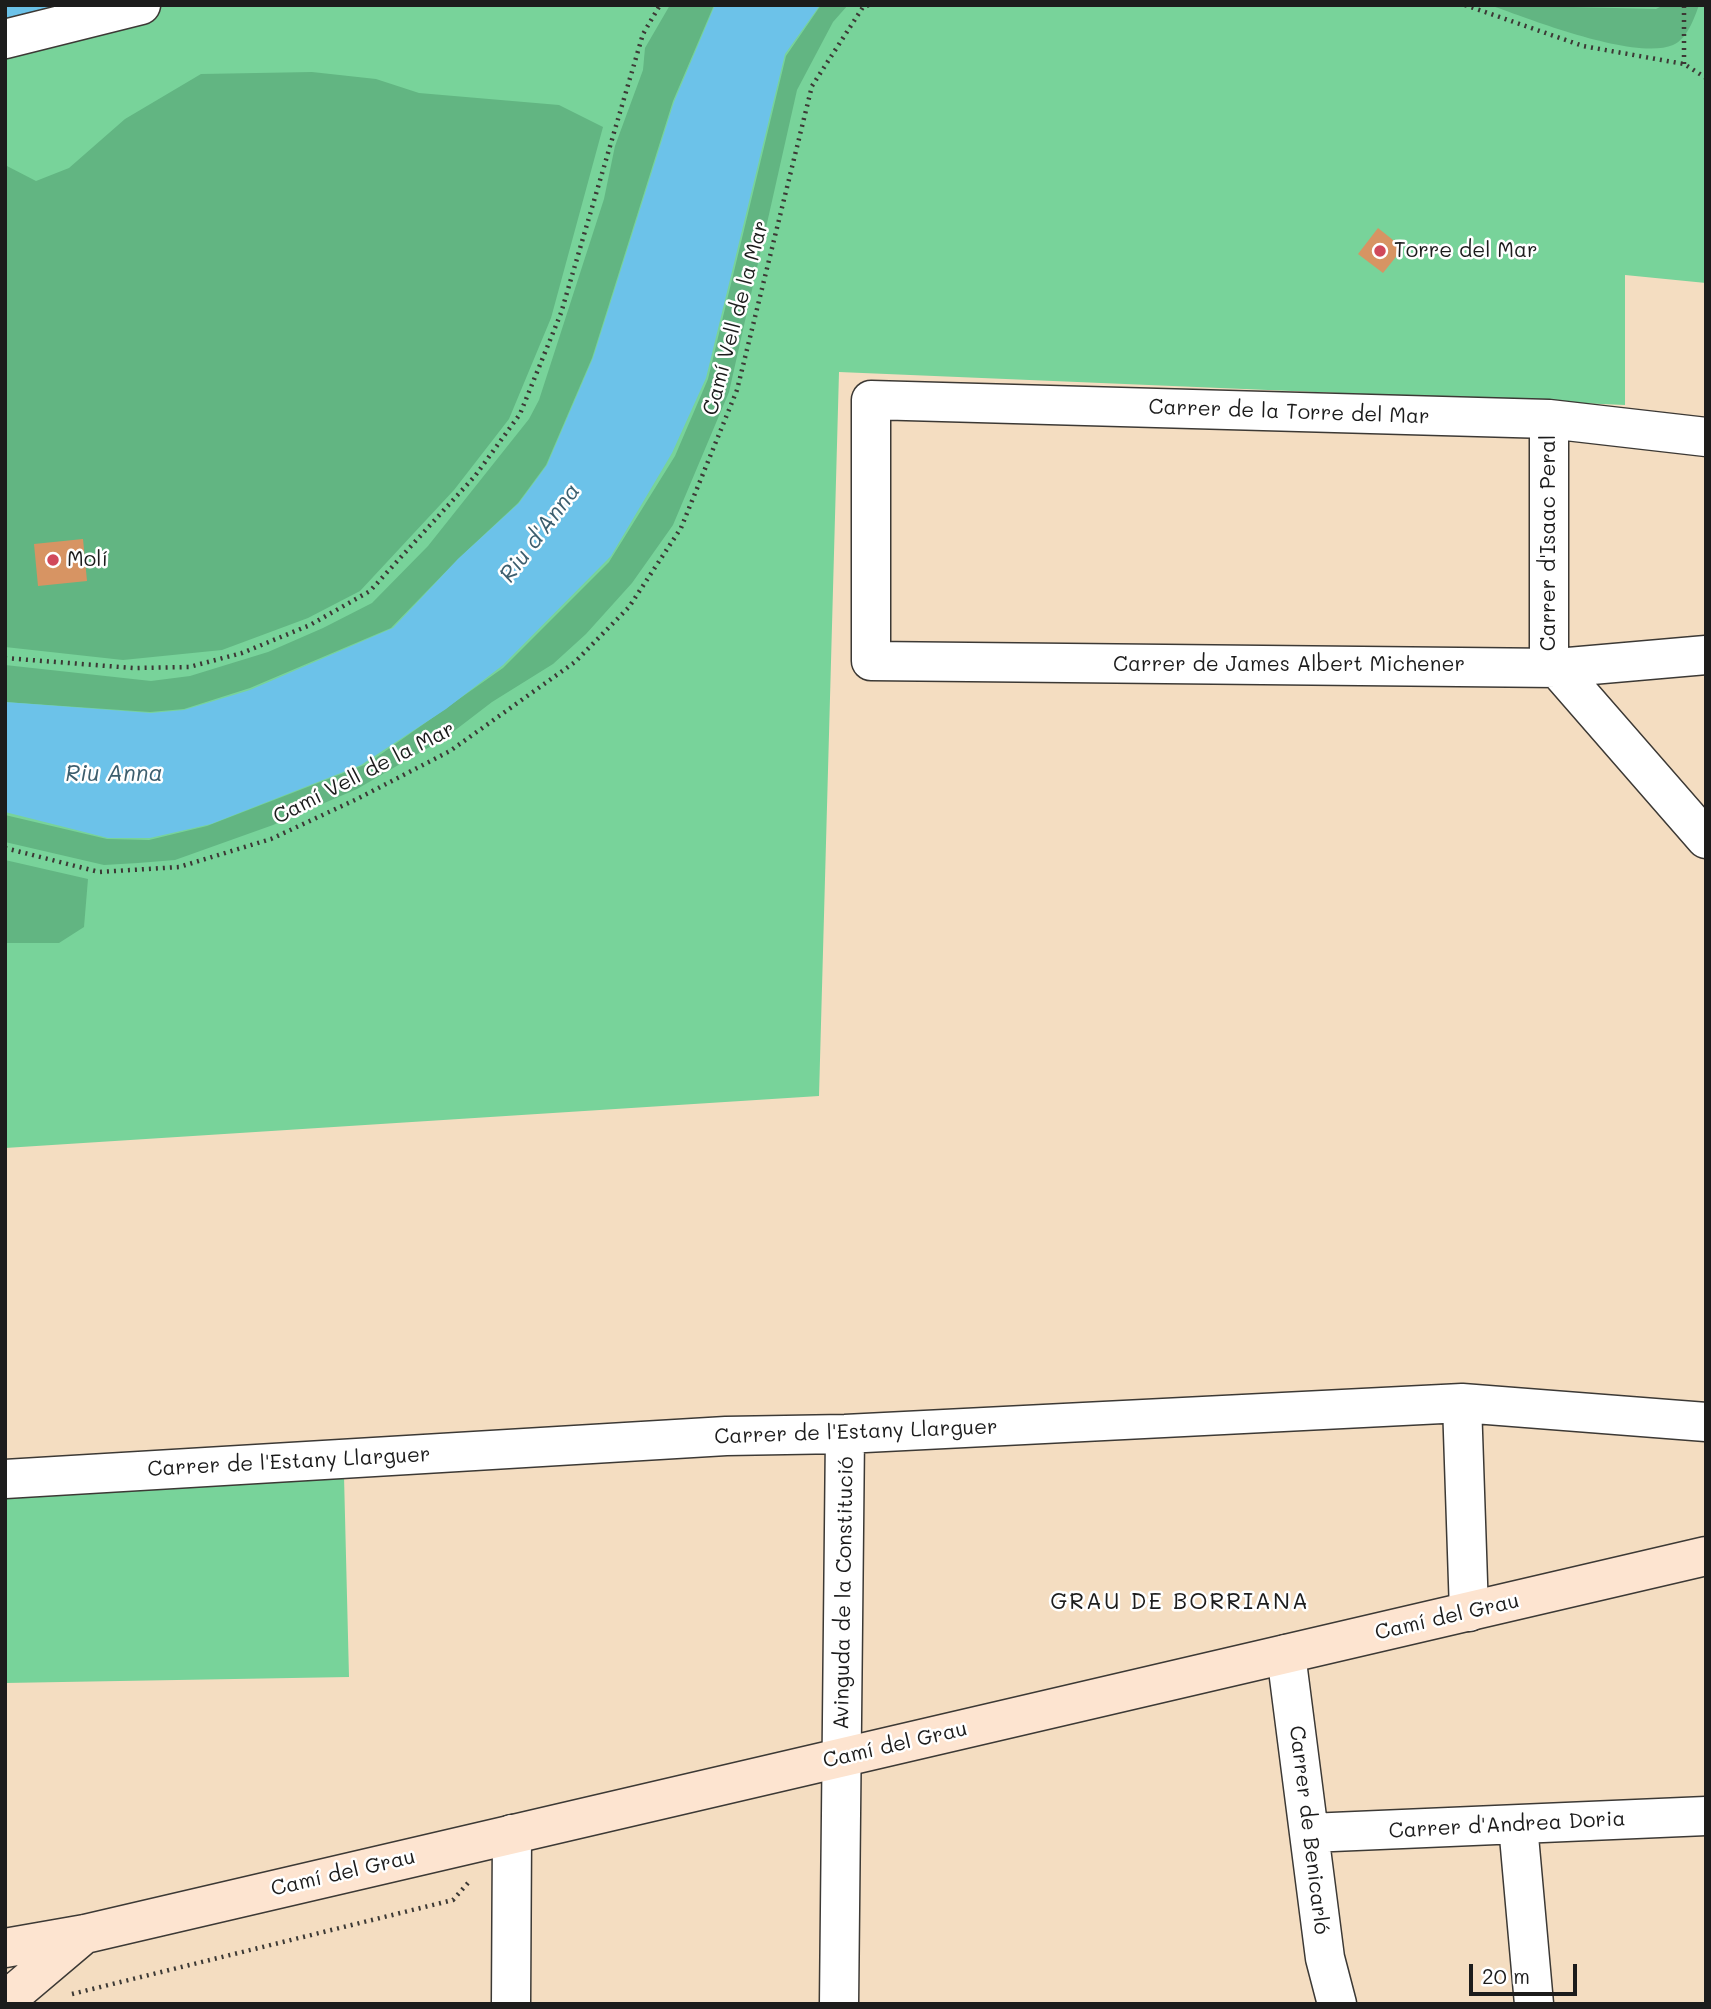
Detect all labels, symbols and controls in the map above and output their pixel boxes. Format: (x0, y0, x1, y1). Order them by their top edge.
street label: Camí Vell de la Mar (698, 218, 774, 418)
place label: Torre del Mar (1394, 238, 1538, 264)
marker: Torre del Mar (1372, 243, 1388, 259)
street label: Carrer de la Torre del Mar (1148, 395, 1430, 429)
street label: Carrer d'Isaac Peral (1536, 435, 1562, 651)
water label: Riu d'Anna (494, 478, 586, 588)
place label: Molí (67, 547, 108, 573)
marker: Molí (45, 552, 61, 568)
street label: Carrer de James Albert Michener (1113, 652, 1465, 678)
street label: Camí Vell de la Mar (269, 716, 459, 830)
water label: Riu Anna (65, 760, 163, 788)
street label: Carrer de l'Estany Llarguer (714, 1414, 998, 1450)
street label: Carrer de l'Estany Llarguer (147, 1442, 431, 1482)
street label: Avinguda de la Constitució (829, 1456, 859, 1730)
district label: GRAU DE BORRIANA (1052, 1588, 1308, 1616)
street label: Camí del Grau (1372, 1588, 1522, 1646)
street label: Camí del Grau (820, 1716, 970, 1774)
street label: Carrer de Benicarló (1284, 1724, 1334, 1936)
street label: Carrer d'Andrea Doria (1388, 1806, 1626, 1844)
street label: Camí del Grau (268, 1844, 418, 1902)
scale bar (1473, 1950, 1582, 1994)
text: 20 m (1482, 1962, 1530, 1989)

